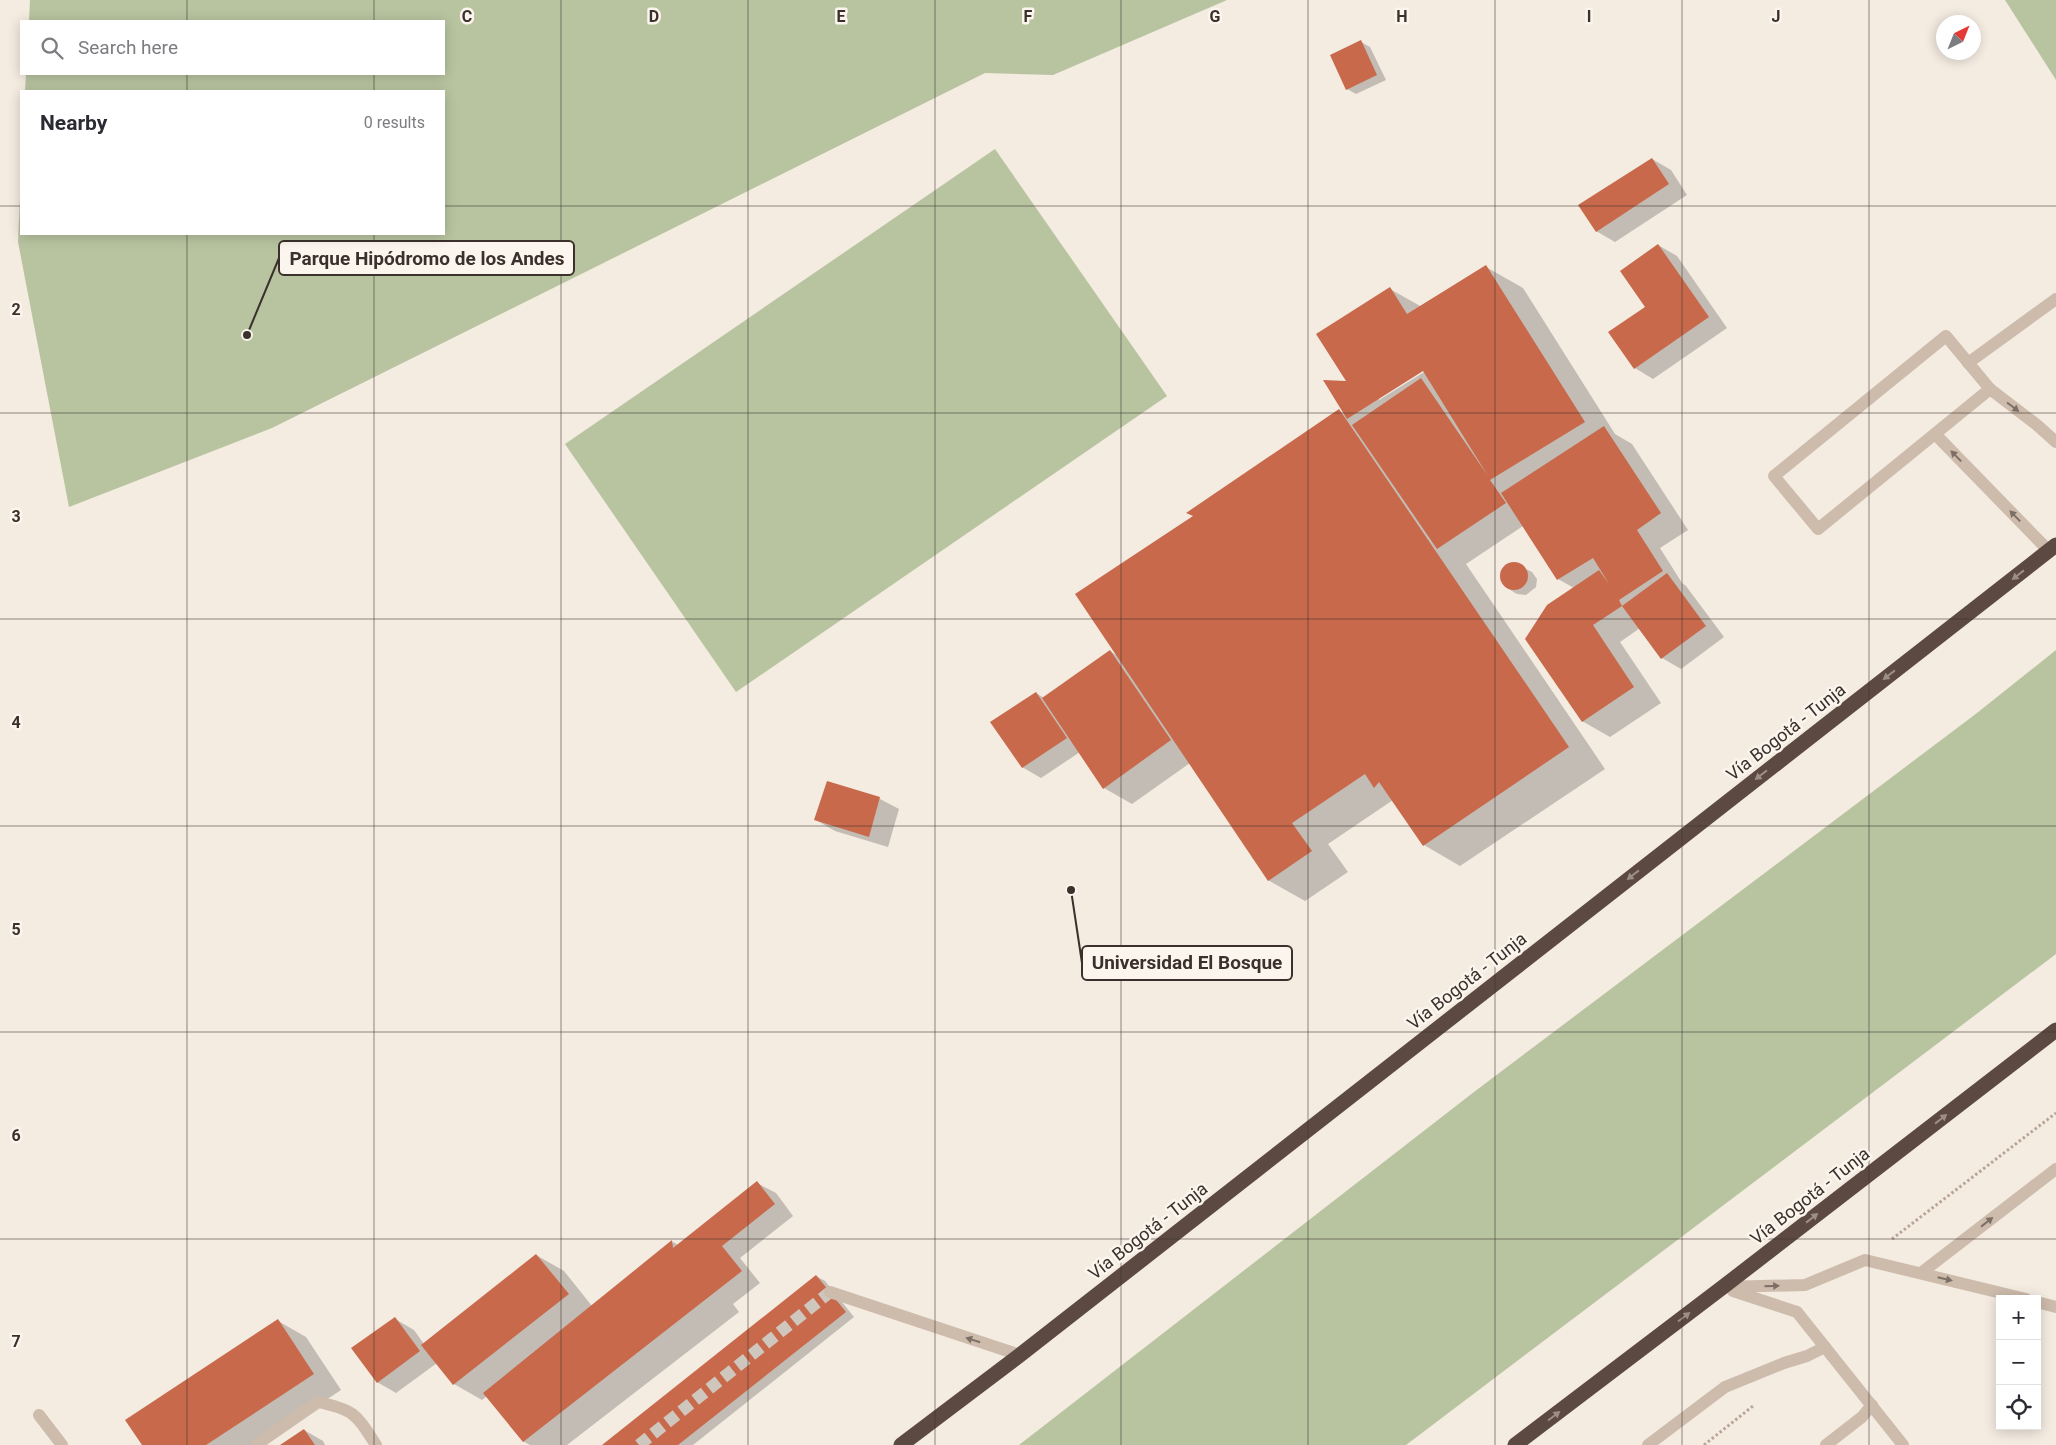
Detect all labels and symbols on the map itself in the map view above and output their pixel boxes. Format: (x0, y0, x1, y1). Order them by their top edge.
text: C (462, 7, 472, 26)
text: D (649, 7, 659, 26)
text: E (837, 7, 846, 26)
text: F (1024, 7, 1033, 26)
text: G (1210, 7, 1221, 26)
text: H (1396, 7, 1408, 26)
text: I (1587, 7, 1591, 26)
text: J (1772, 7, 1780, 26)
north arrow (1936, 15, 1981, 60)
callout: Parque Hipódromo de los Andes (279, 241, 574, 275)
text: Parque Hipódromo de los Andes (289, 247, 565, 270)
text: 2 (11, 300, 21, 319)
one-way arrow (2006, 402, 2020, 412)
one-way arrow (1950, 450, 1962, 462)
text: 3 (11, 507, 21, 526)
one-way arrow (2009, 510, 2021, 522)
one-way arrow (2011, 570, 2024, 581)
one-way arrow (1883, 670, 1896, 681)
street label: Vía Bogotá - Tunja (1722, 679, 1849, 785)
text: 4 (11, 713, 21, 732)
one-way arrow (1754, 770, 1768, 780)
one-way arrow (1627, 870, 1640, 881)
text: 5 (11, 920, 21, 939)
street label: Vía Bogotá - Tunja (1403, 928, 1530, 1034)
callout: Universidad El Bosque (1082, 946, 1292, 980)
text: Universidad El Bosque (1092, 951, 1282, 974)
one-way arrow (1934, 1113, 1947, 1124)
text: 6 (11, 1126, 21, 1145)
street label: Vía Bogotá - Tunja (1746, 1143, 1873, 1249)
street label: Vía Bogotá - Tunja (1084, 1178, 1211, 1284)
one-way arrow (1805, 1213, 1818, 1224)
one-way arrow (1980, 1217, 1994, 1227)
one-way arrow (1937, 1275, 1952, 1283)
one-way arrow (1764, 1282, 1780, 1290)
one-way arrow (1677, 1312, 1690, 1323)
text: 7 (11, 1332, 21, 1351)
one-way arrow (966, 1336, 981, 1343)
one-way arrow (1547, 1410, 1560, 1421)

